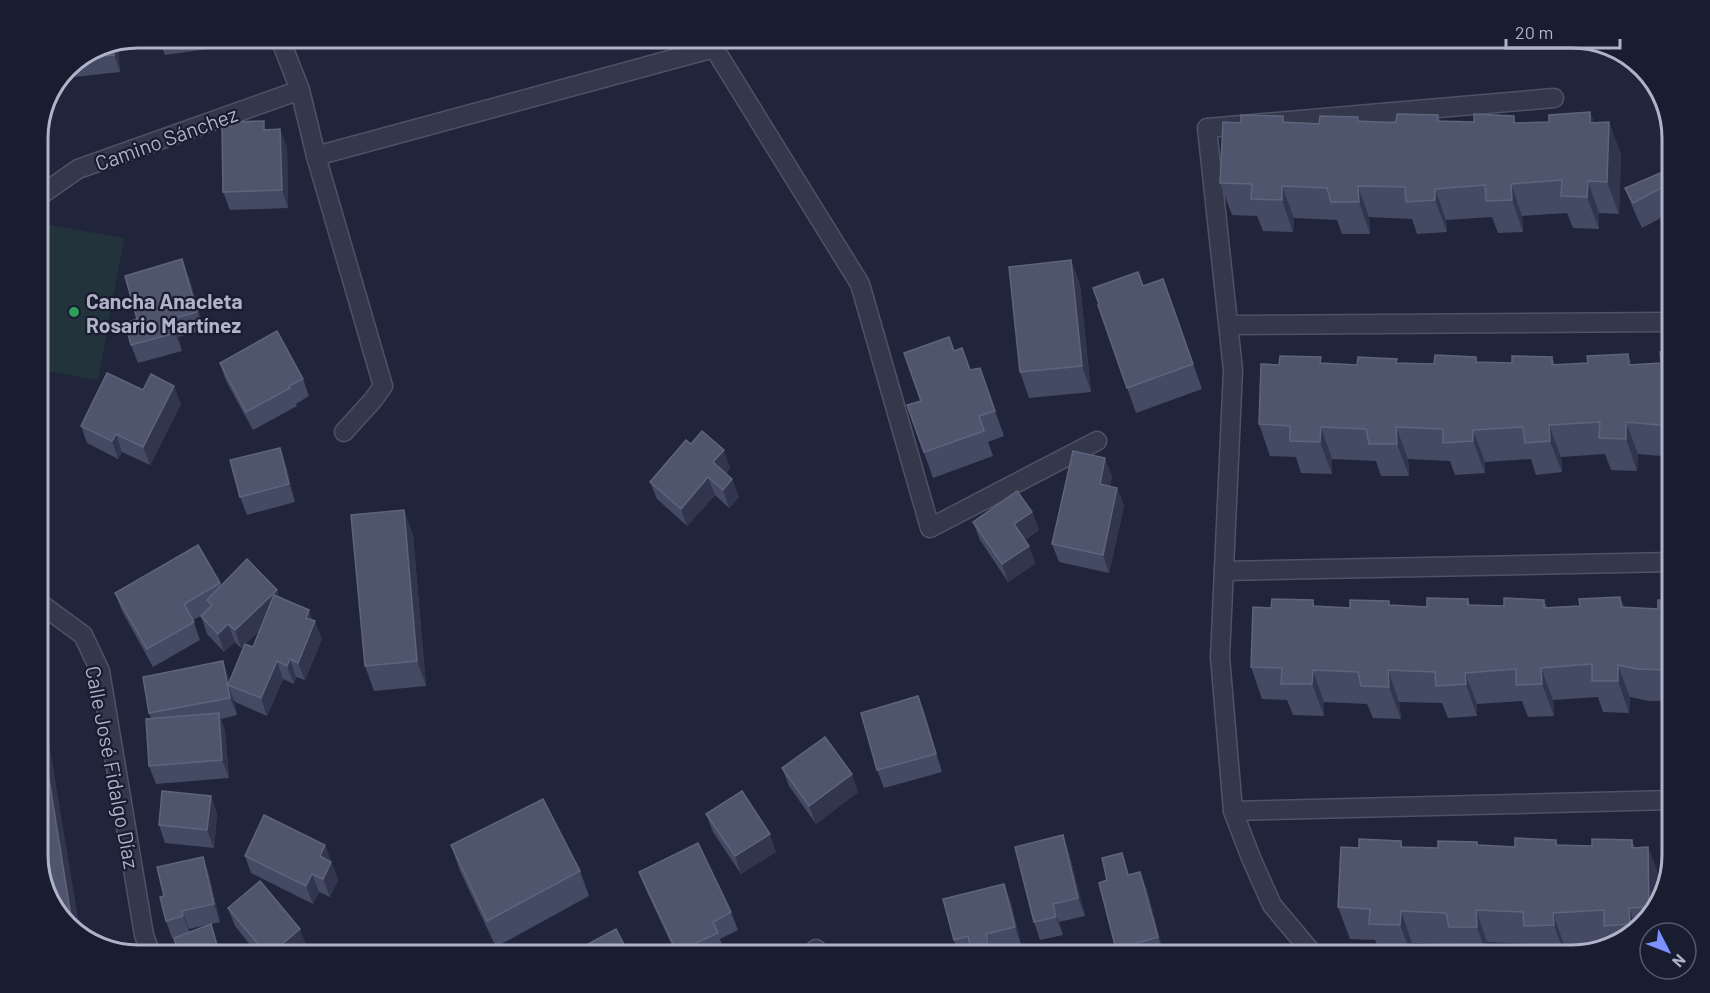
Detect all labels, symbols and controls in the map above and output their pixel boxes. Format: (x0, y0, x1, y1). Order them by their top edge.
scale bar (1506, 12, 1620, 50)
text: 20 m (1515, 21, 1553, 43)
street label: Camino Sánchez (91, 101, 241, 175)
place label: Cancha Anacleta Rosario Martínez (86, 288, 243, 337)
marker: Cancha Anacleta Rosario Martínez (67, 305, 81, 319)
street label: Calle José Fidalgo Díaz (81, 663, 145, 871)
north arrow (1638, 921, 1698, 981)
text: N (1669, 951, 1690, 972)

